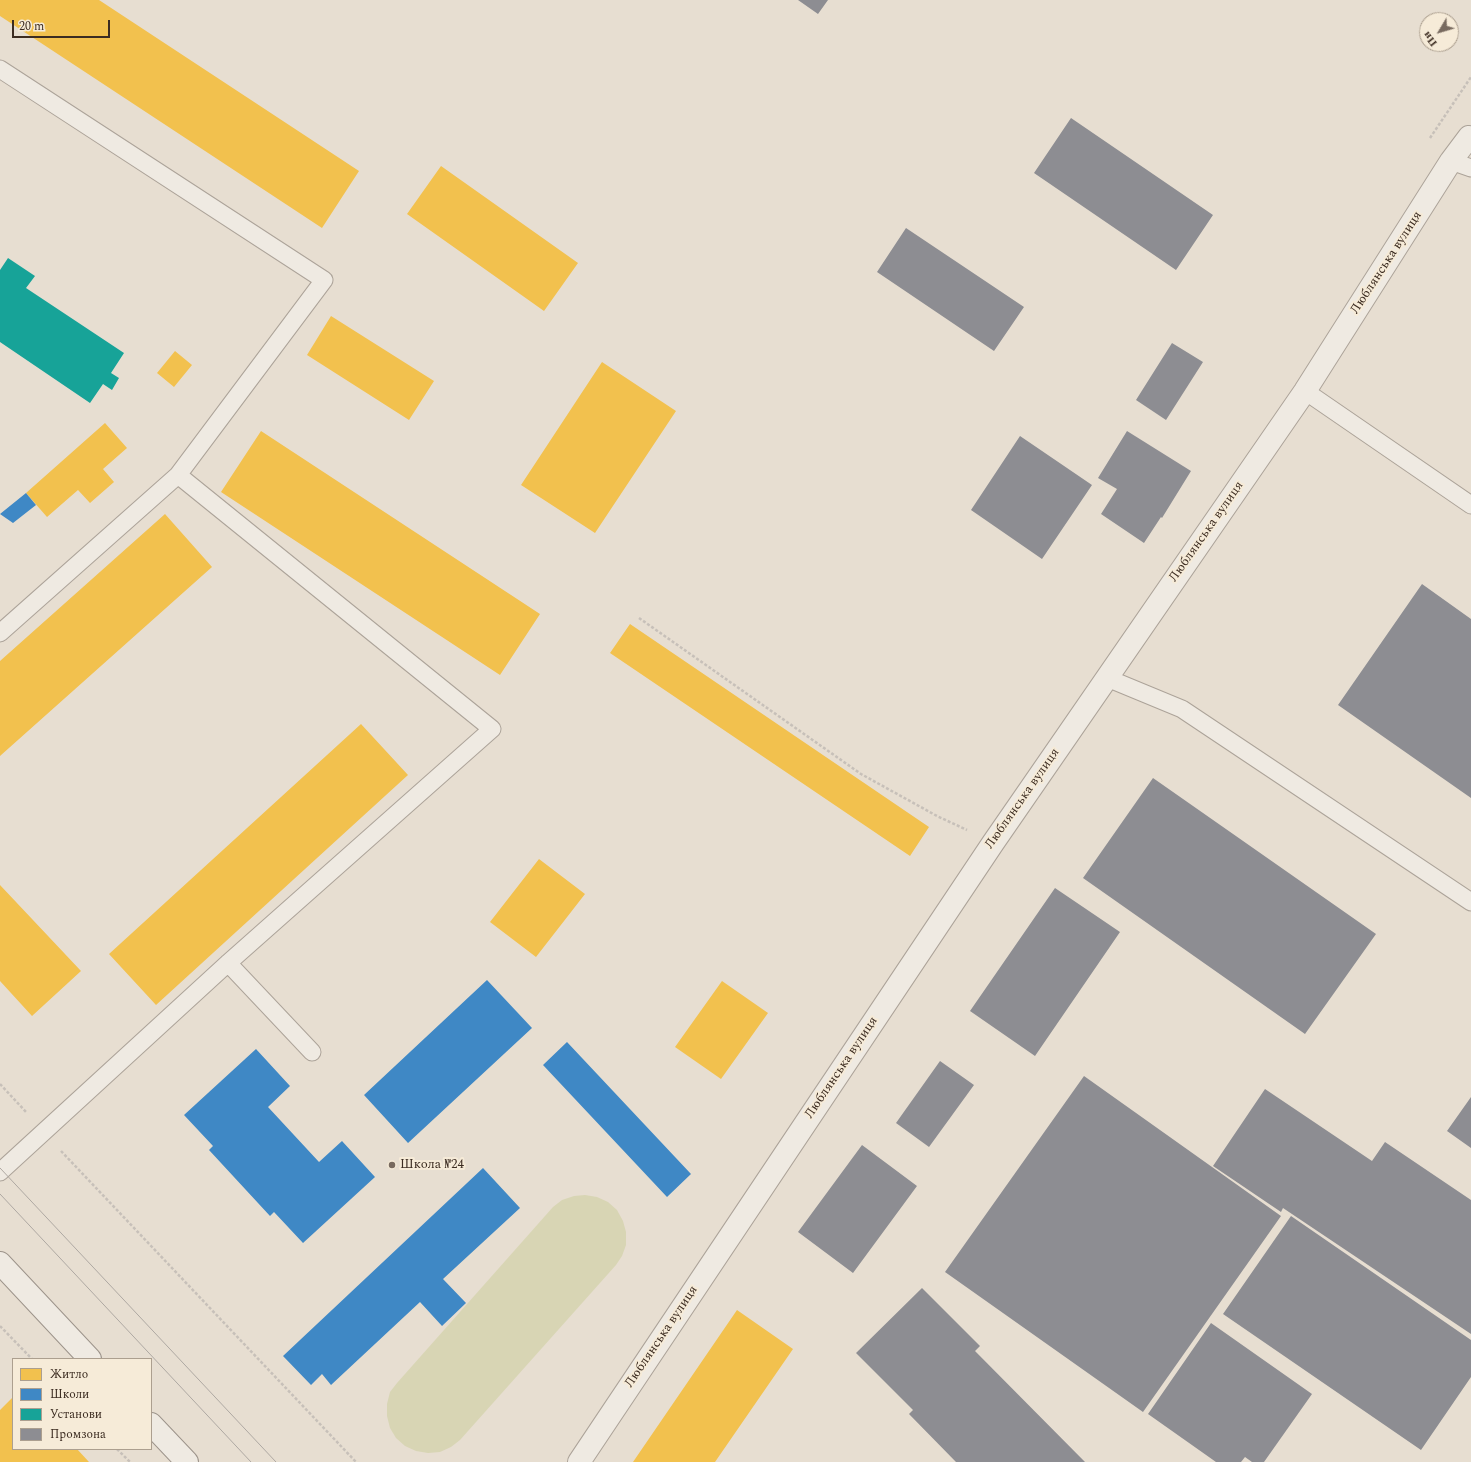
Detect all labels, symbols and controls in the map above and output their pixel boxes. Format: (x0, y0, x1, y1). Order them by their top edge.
scale bar (14, 12, 112, 38)
north arrow (1419, 12, 1459, 52)
text: 20 m (19, 17, 44, 36)
text: Пн (1418, 28, 1442, 51)
street label: Люблянська вулиця (1348, 209, 1426, 317)
street label: Люблянська вулиця (1166, 479, 1248, 585)
street label: Люблянська вулиця (982, 746, 1064, 852)
street label: Люблянська вулиця (802, 1014, 882, 1122)
place label: Школа №24 (400, 1157, 464, 1173)
marker: Школа №24 (387, 1160, 397, 1170)
street label: Люблянська вулиця (622, 1283, 702, 1391)
legend (12, 1358, 152, 1450)
text: Житло (50, 1365, 88, 1384)
text: Школи (50, 1385, 89, 1404)
text: Установи (50, 1405, 102, 1424)
text: Промзона (50, 1425, 106, 1444)

